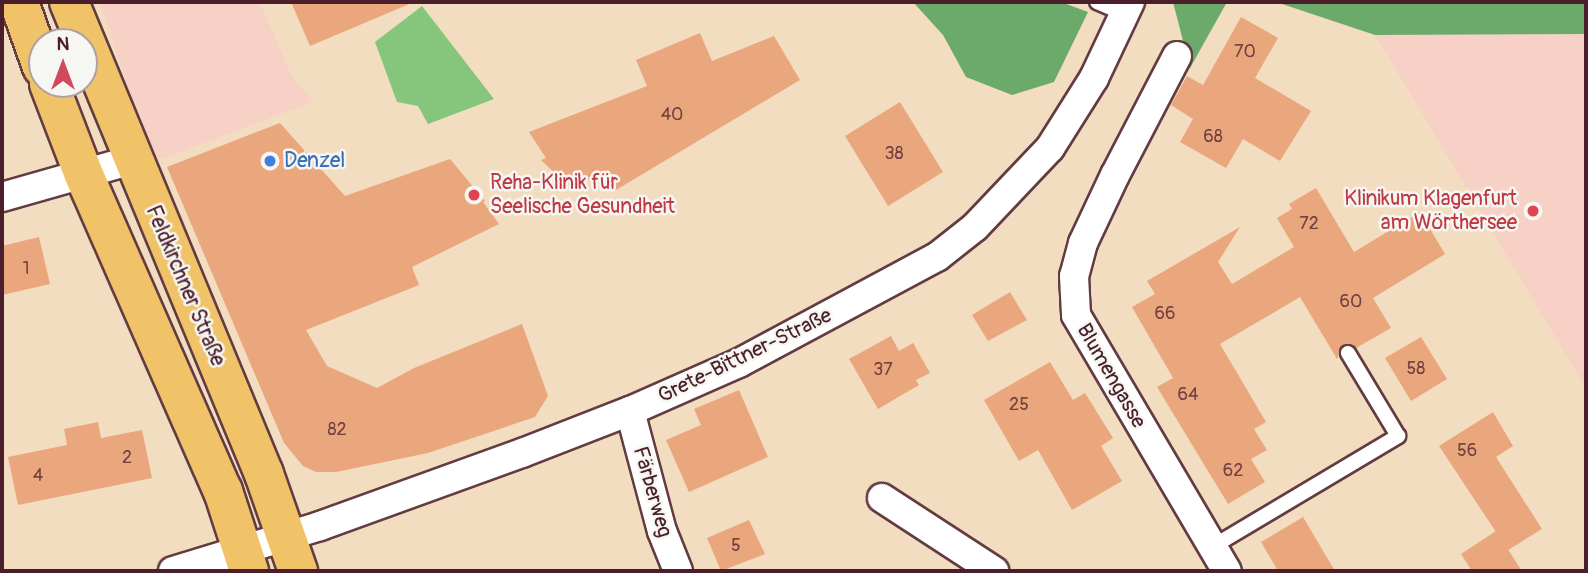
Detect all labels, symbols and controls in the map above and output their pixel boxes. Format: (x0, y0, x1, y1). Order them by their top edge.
north arrow (28, 28, 98, 98)
text: N (57, 32, 69, 56)
house number: 70 (1234, 41, 1256, 63)
house number: 40 (661, 104, 683, 126)
house number: 68 (1203, 126, 1223, 148)
house number: 38 (884, 143, 904, 165)
place label: Denzel (284, 148, 345, 174)
marker: Denzel (262, 153, 278, 169)
place label: Reha-Klinik für Seelische Gesundheit (490, 170, 675, 220)
marker: Reha-Klinik für Seelische Gesundheit (464, 185, 484, 205)
place label: Klinikum Klagenfurt am Wörthersee (1344, 186, 1517, 236)
marker: Klinikum Klagenfurt am Wörthersee (1523, 201, 1543, 221)
street label: Feldkirchner Straße (140, 202, 230, 370)
house number: 72 (1299, 213, 1319, 235)
house number: 1 (22, 258, 30, 280)
house number: 60 (1340, 291, 1362, 313)
street label: Grete-Bittner-Straße (654, 303, 836, 409)
house number: 66 (1155, 303, 1175, 325)
street label: Blumengasse (1071, 319, 1151, 433)
house number: 58 (1407, 358, 1425, 380)
house number: 37 (873, 359, 893, 381)
house number: 64 (1178, 384, 1198, 406)
house number: 25 (1009, 394, 1029, 416)
house number: 82 (327, 419, 347, 441)
house number: 56 (1457, 440, 1477, 462)
street label: Färberweg (627, 444, 677, 540)
house number: 2 (122, 447, 132, 469)
house number: 62 (1223, 460, 1243, 482)
house number: 4 (33, 465, 43, 487)
house number: 5 (731, 535, 741, 557)

